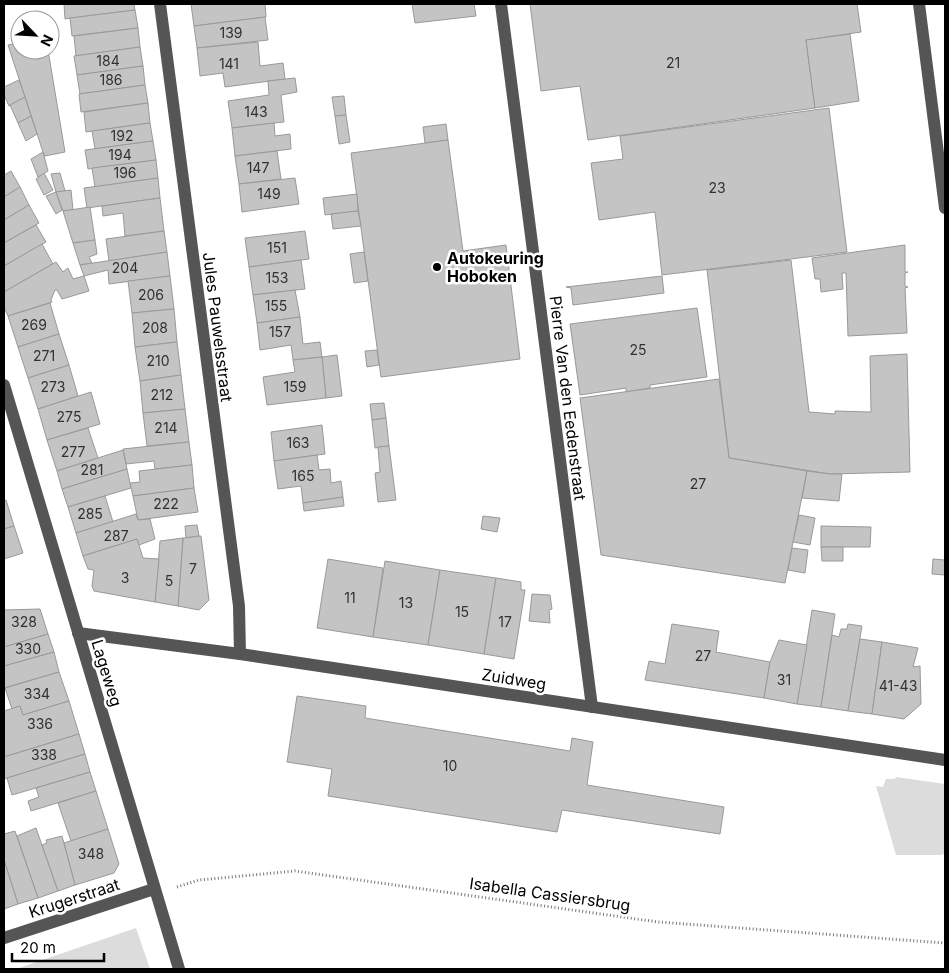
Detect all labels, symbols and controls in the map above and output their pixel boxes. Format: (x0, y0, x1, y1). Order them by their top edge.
north arrow (10, 10, 60, 60)
house number: 139 (219, 24, 243, 41)
text: N (37, 32, 57, 49)
house number: 184 (96, 52, 120, 69)
house number: 21 (666, 54, 680, 71)
house number: 141 (219, 55, 239, 72)
house number: 186 (99, 71, 123, 88)
house number: 143 (244, 103, 268, 120)
house number: 192 (111, 127, 133, 144)
house number: 194 (108, 146, 132, 163)
house number: 147 (247, 159, 269, 176)
house number: 196 (113, 164, 137, 181)
house number: 23 (708, 179, 726, 196)
house number: 149 (257, 185, 281, 202)
house number: 151 (267, 239, 287, 256)
place label: Autokeuring Hoboken (447, 248, 544, 286)
street label: Jules Pauwelsstraat (199, 251, 237, 403)
house number: 204 (112, 259, 138, 276)
marker: Autokeuring Hoboken (431, 261, 443, 273)
house number: 153 (266, 269, 288, 286)
house number: 206 (138, 286, 164, 303)
street label: Pierre Van den Eedenstraat (546, 295, 590, 501)
house number: 155 (265, 297, 287, 314)
house number: 269 (21, 316, 47, 333)
house number: 208 (142, 319, 168, 336)
house number: 157 (269, 323, 291, 340)
house number: 25 (629, 341, 647, 358)
house number: 271 (33, 347, 55, 364)
house number: 210 (146, 352, 170, 369)
house number: 273 (41, 378, 65, 395)
house number: 159 (284, 378, 306, 395)
house number: 212 (151, 386, 173, 403)
house number: 275 (57, 408, 81, 425)
house number: 214 (154, 419, 178, 436)
house number: 163 (286, 434, 310, 451)
house number: 277 (61, 443, 85, 460)
house number: 281 (81, 461, 103, 478)
house number: 165 (292, 467, 314, 484)
house number: 27 (690, 475, 706, 492)
house number: 222 (153, 495, 179, 512)
house number: 285 (77, 505, 103, 522)
house number: 287 (103, 527, 129, 544)
house number: 7 (189, 560, 197, 577)
house number: 3 (121, 569, 129, 586)
house number: 5 (165, 572, 173, 589)
house number: 11 (344, 589, 356, 606)
house number: 13 (399, 594, 413, 611)
house number: 15 (455, 603, 469, 620)
house number: 328 (11, 613, 37, 630)
house number: 17 (498, 613, 512, 630)
street label: Lageweg (87, 637, 127, 709)
house number: 330 (15, 640, 41, 657)
house number: 27 (695, 647, 711, 664)
street label: Zuidweg (480, 664, 548, 694)
house number: 31 (777, 671, 791, 688)
house number: 41-43 (879, 677, 917, 694)
house number: 334 (24, 685, 50, 702)
house number: 336 (27, 715, 53, 732)
house number: 338 (31, 746, 57, 763)
house number: 10 (443, 757, 457, 774)
house number: 348 (78, 845, 104, 862)
street label: Isabella Cassiersbrug (468, 873, 632, 915)
street label: Krugerstraat (26, 874, 122, 922)
scale bar (12, 930, 105, 962)
text: 20 m (20, 938, 56, 957)

